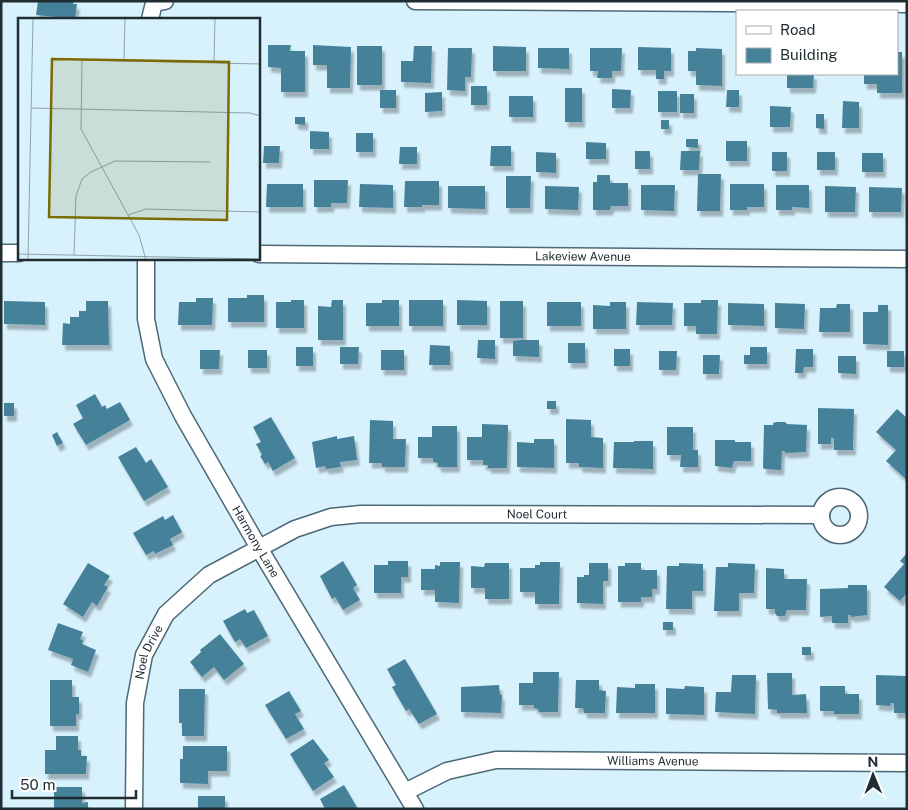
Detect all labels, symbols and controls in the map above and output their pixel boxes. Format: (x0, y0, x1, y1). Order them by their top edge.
legend (736, 10, 898, 75)
inset map (18, 18, 260, 260)
text: Road (780, 21, 816, 38)
text: Building (780, 46, 838, 63)
street label: Lakeview Avenue (535, 249, 631, 264)
street label: Harmony Lane (229, 503, 282, 580)
street label: Noel Court (507, 507, 567, 521)
street label: Noel Drive (133, 622, 166, 681)
north arrow (848, 750, 898, 800)
street label: Williams Avenue (607, 754, 699, 768)
text: N (867, 754, 878, 770)
scale bar (12, 768, 136, 800)
text: 50 m (20, 776, 55, 793)

